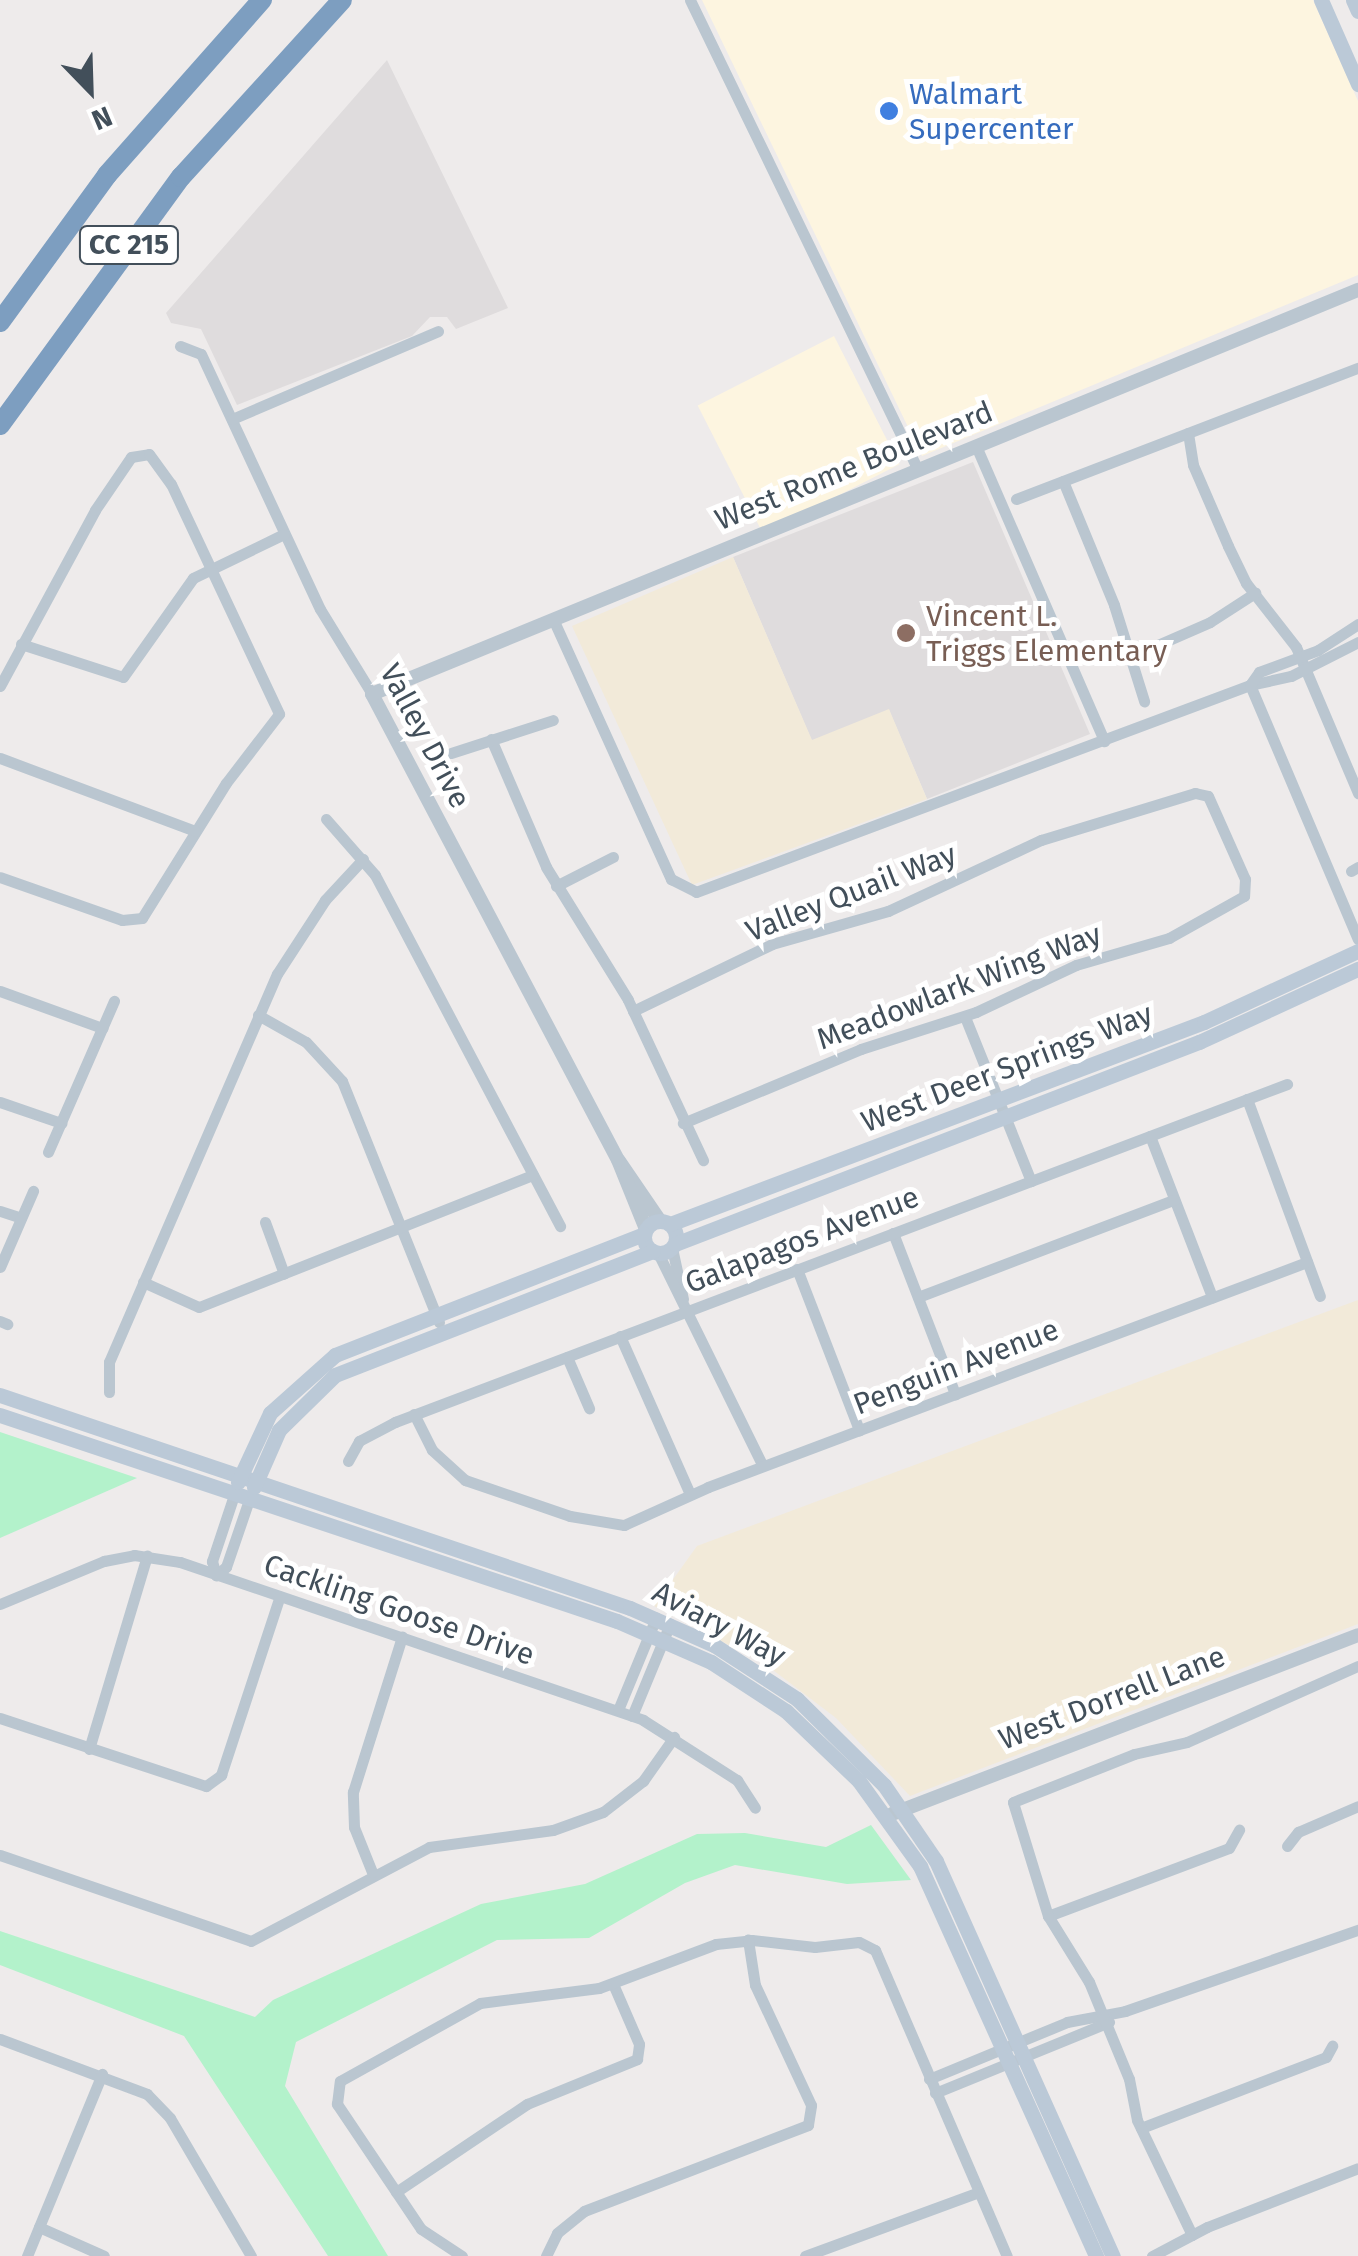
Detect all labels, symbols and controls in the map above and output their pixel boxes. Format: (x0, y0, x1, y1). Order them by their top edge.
north arrow (40, 40, 140, 140)
place label: Walmart Supercenter (909, 76, 1074, 146)
text: N (87, 99, 117, 137)
marker: Walmart Supercenter (878, 100, 900, 122)
road number: CC 215 (76, 222, 182, 268)
street label: West Rome Boulevard (710, 394, 998, 538)
place label: Vincent L. Triggs Elementary (926, 598, 1167, 668)
marker: Vincent L. Triggs Elementary (895, 622, 917, 644)
street label: Valley Drive (372, 658, 478, 814)
street label: Valley Quail Way (741, 836, 961, 950)
street label: Meadowlark Wing Way (812, 916, 1106, 1058)
street label: West Deer Springs Way (856, 996, 1158, 1140)
street label: Galapagos Avenue (680, 1179, 924, 1301)
street label: Penguin Avenue (848, 1311, 1064, 1423)
street label: Cackling Goose Drive (259, 1547, 539, 1673)
street label: Aviary Way (646, 1574, 792, 1674)
street label: West Dorrell Lane (994, 1638, 1230, 1758)

